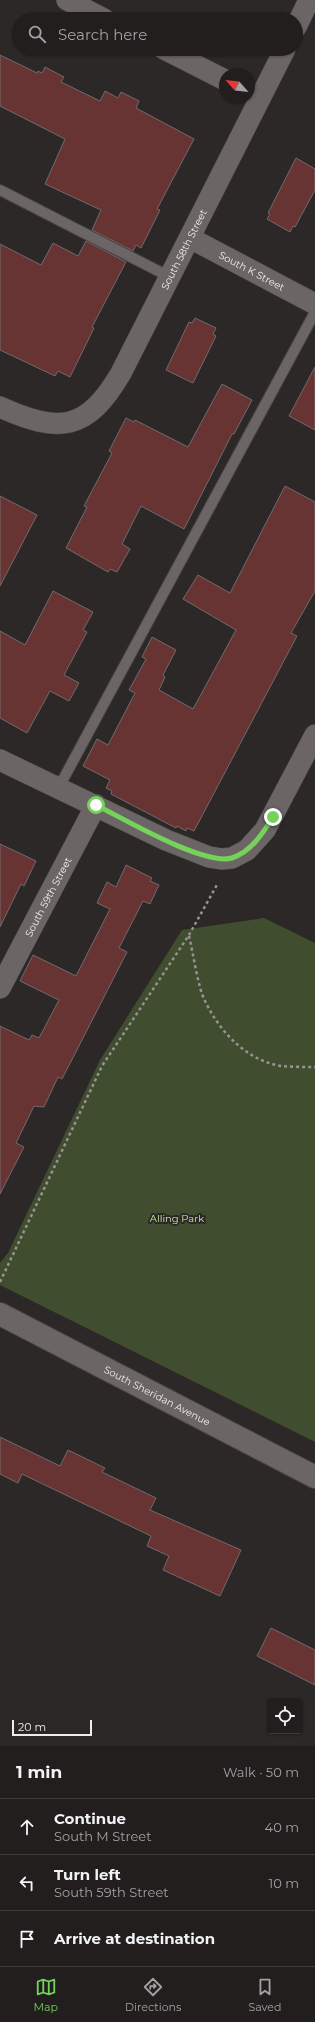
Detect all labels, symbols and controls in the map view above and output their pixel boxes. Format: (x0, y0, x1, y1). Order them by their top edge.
search box (12, 12, 303, 56)
icon: search (26, 23, 48, 45)
text: Search here (58, 25, 147, 44)
north arrow (219, 68, 255, 104)
street label: South 58th Street (158, 207, 209, 292)
street label: South K Street (217, 248, 287, 293)
route start (87, 796, 105, 814)
route end (264, 808, 282, 826)
street label: South 59th Street (22, 855, 74, 939)
park label: Alling Park (150, 1212, 204, 1225)
street label: South Sheridan Avenue (102, 1362, 213, 1428)
map controls (267, 1698, 303, 1734)
button: locate (267, 1698, 303, 1734)
scale bar (12, 1718, 92, 1737)
text: 20 m (18, 1720, 46, 1734)
text: 1 min (16, 1762, 62, 1782)
text: Walk · 50 m (223, 1764, 299, 1780)
text: Continue (54, 1809, 126, 1828)
icon: ahead (16, 1816, 38, 1838)
text: 40 m (265, 1819, 299, 1835)
text: South M Street (54, 1828, 151, 1844)
text: Turn left (54, 1865, 121, 1884)
icon: left (16, 1872, 38, 1894)
text: 10 m (269, 1875, 299, 1891)
text: South 59th Street (54, 1884, 169, 1900)
icon: arrive (16, 1928, 38, 1950)
text: Arrive at destination (54, 1929, 215, 1948)
tab: Map (34, 1976, 58, 2014)
tab: Directions (125, 1976, 181, 2014)
tab: Saved (248, 1976, 281, 2014)

